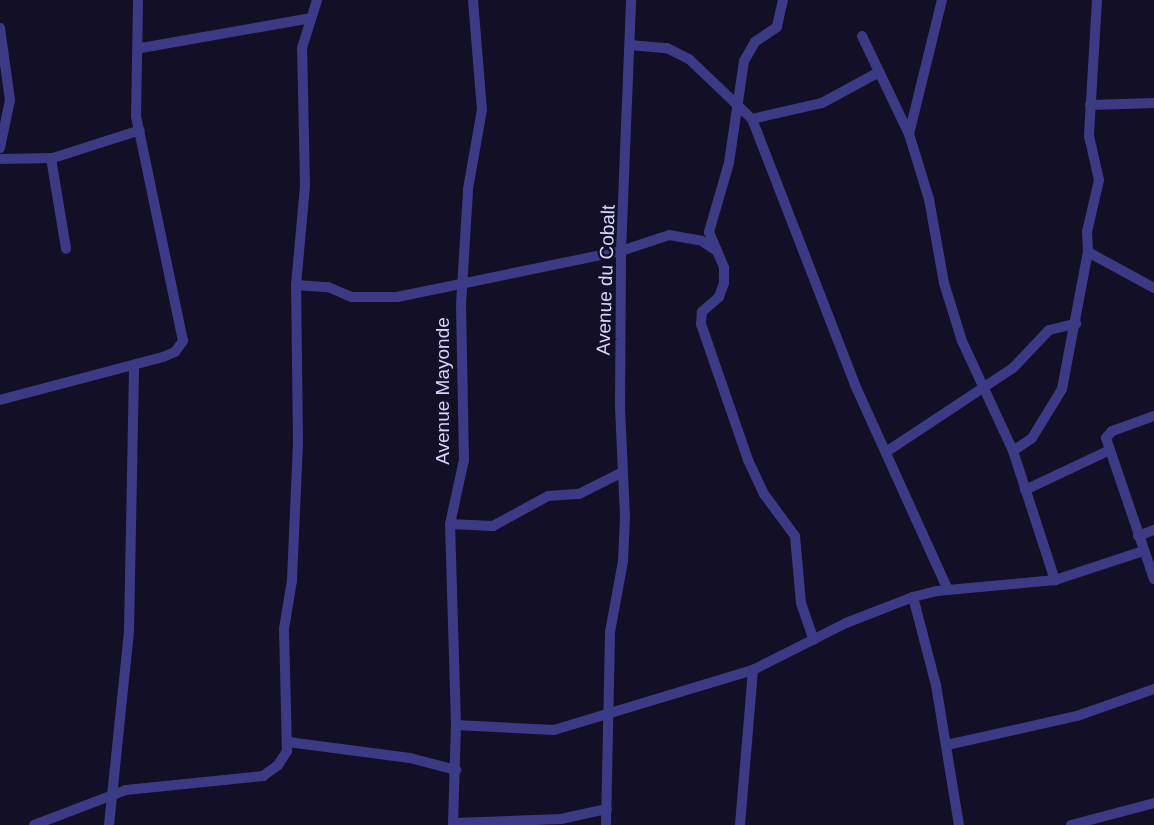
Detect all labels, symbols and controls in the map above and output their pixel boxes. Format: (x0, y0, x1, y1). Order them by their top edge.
street label: Avenue du Cobalt (592, 204, 620, 356)
street label: Avenue Mayonde (432, 317, 454, 465)

